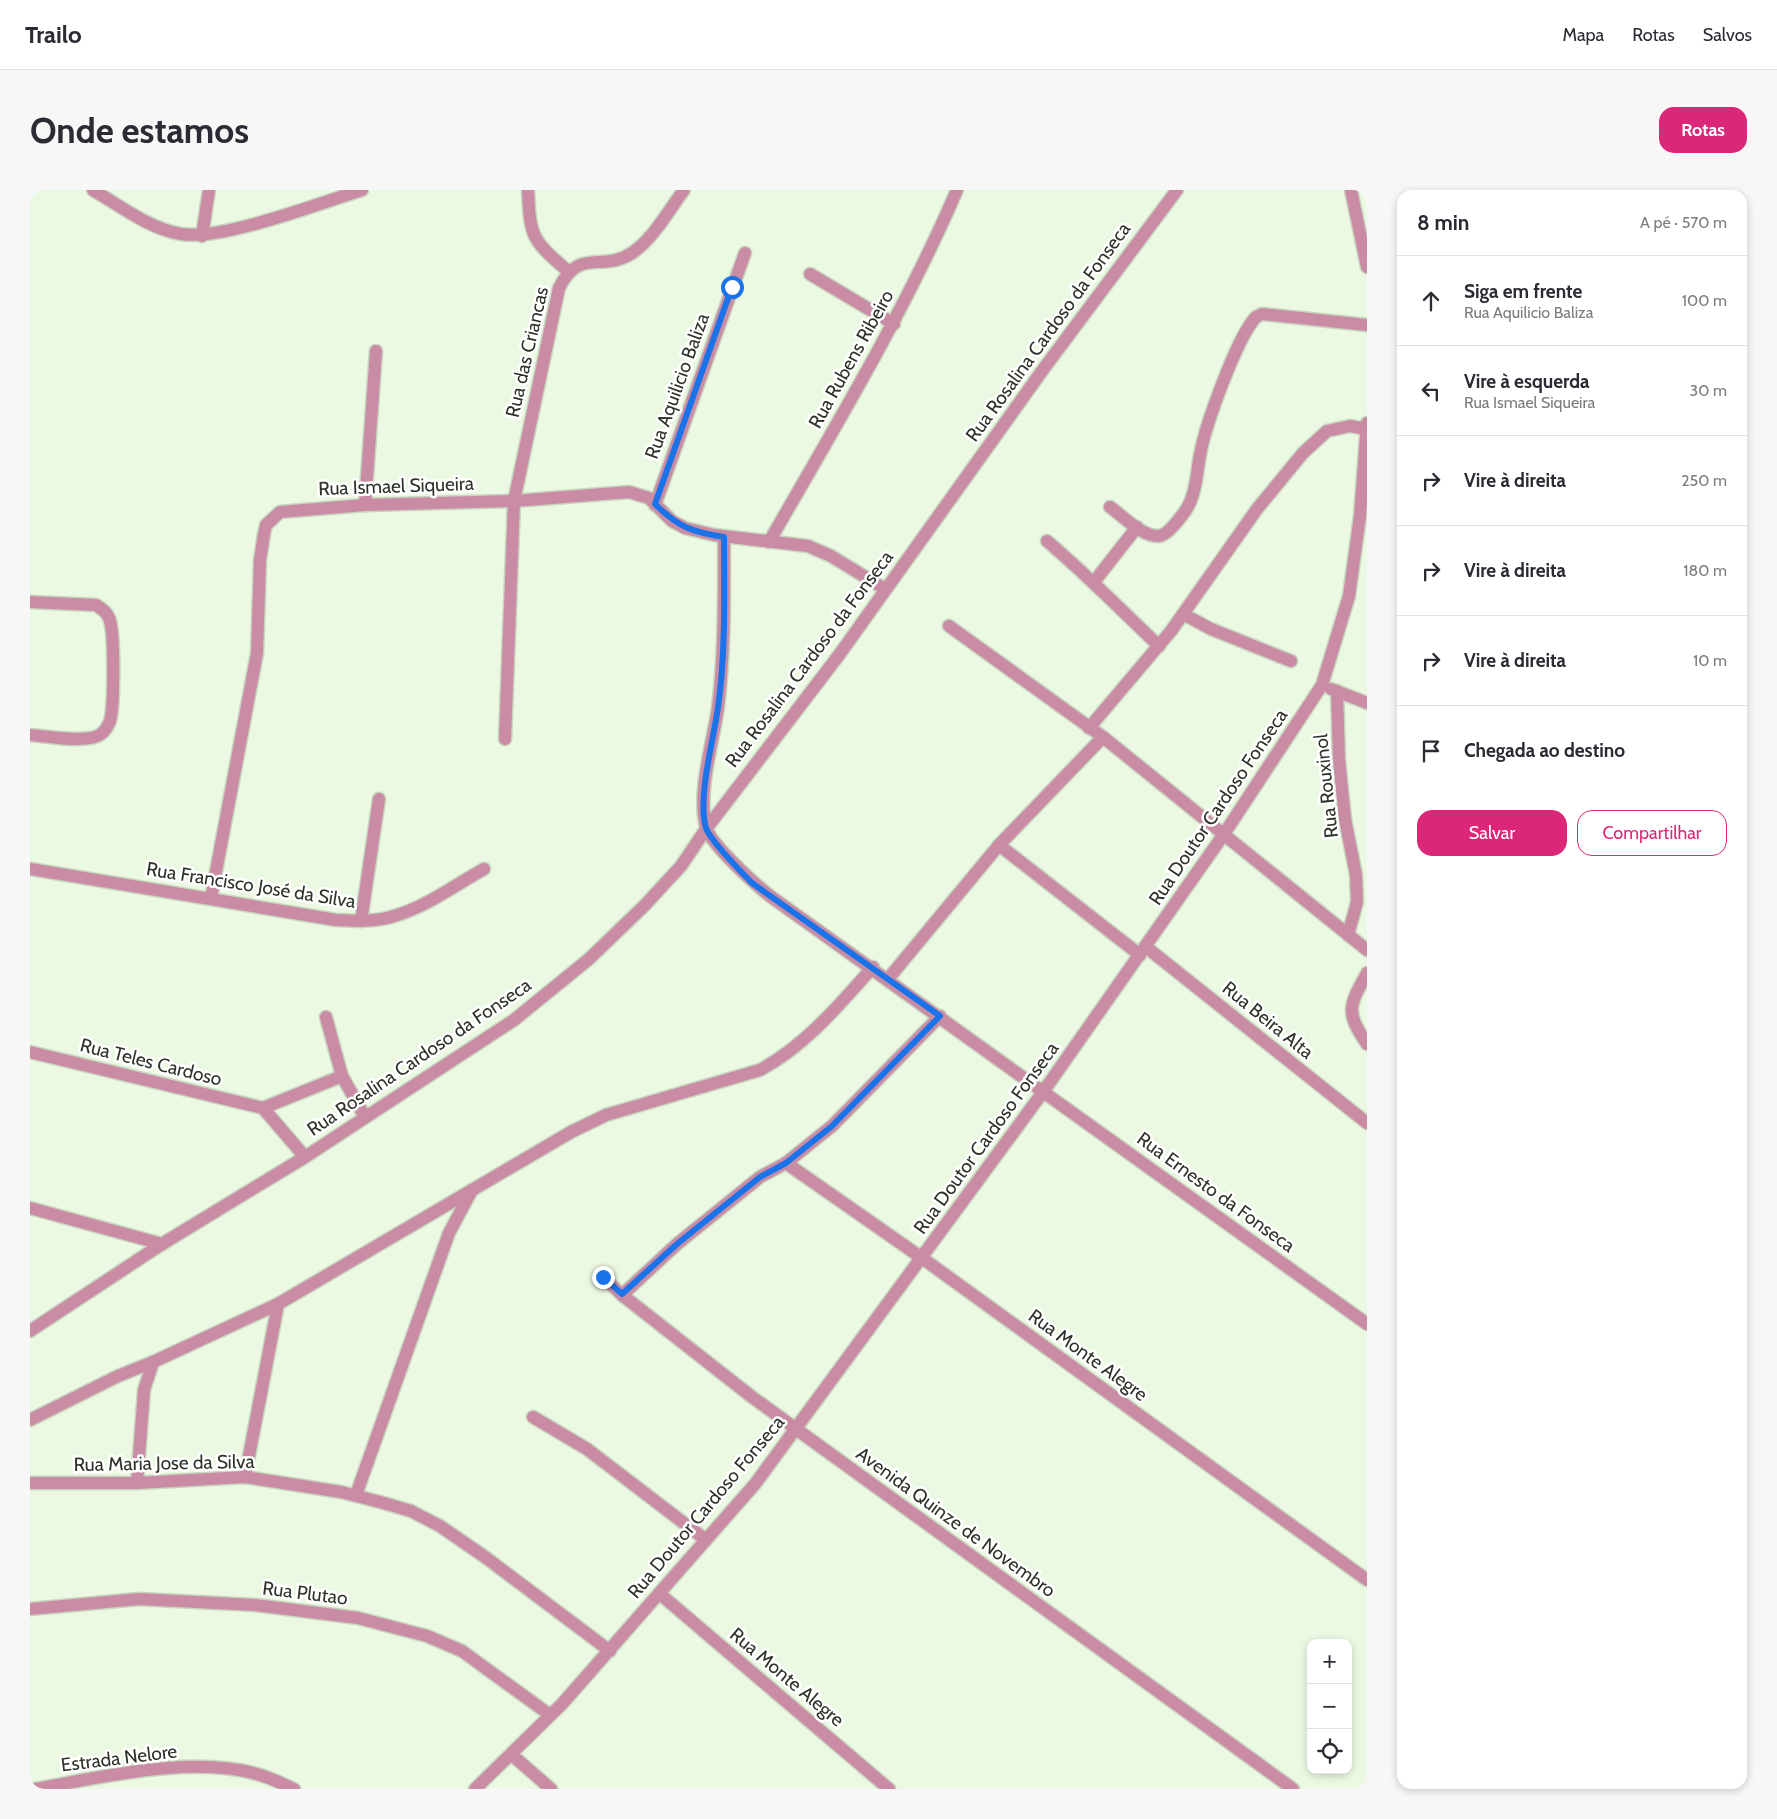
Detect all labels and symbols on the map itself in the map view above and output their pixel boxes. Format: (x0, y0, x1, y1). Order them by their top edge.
street label: Rua Rosalina Cardoso da Fonseca (961, 218, 1135, 446)
route start (721, 276, 744, 299)
street label: Rua das Criancas (501, 284, 553, 420)
street label: Rua Rubens Ribeiro (803, 286, 899, 432)
street label: Rua Aquilicio Baliza (640, 310, 714, 462)
street label: Rua Ismael Siqueira (318, 472, 474, 500)
street label: Rua Rosalina Cardoso da Fonseca (720, 546, 898, 772)
street label: Rua Doutor Cardoso Fonseca (1144, 705, 1292, 909)
street label: Rua Rouxinol (1309, 732, 1343, 839)
street label: Rua Francisco José da Silva (145, 857, 357, 913)
street label: Rua Rosalina Cardoso da Fonseca (303, 973, 535, 1141)
street label: Rua Beira Alta (1218, 976, 1318, 1064)
street label: Rua Teles Cardoso (78, 1033, 224, 1091)
street label: Rua Doutor Cardoso Fonseca (909, 1038, 1063, 1238)
street label: Rua Ernesto da Fonseca (1133, 1127, 1299, 1257)
route end (592, 1266, 615, 1289)
street label: Rua Monte Alegre (1024, 1304, 1152, 1406)
street label: Rua Doutor Cardoso Fonseca (623, 1411, 789, 1603)
street label: Avenida Quinze de Novembro (852, 1442, 1060, 1602)
street label: Rua Maria Jose da Silva (73, 1450, 255, 1476)
street label: Rua Plutao (261, 1576, 349, 1610)
street label: Rua Monte Alegre (725, 1623, 849, 1732)
street label: Estrada Nelore (60, 1739, 179, 1777)

